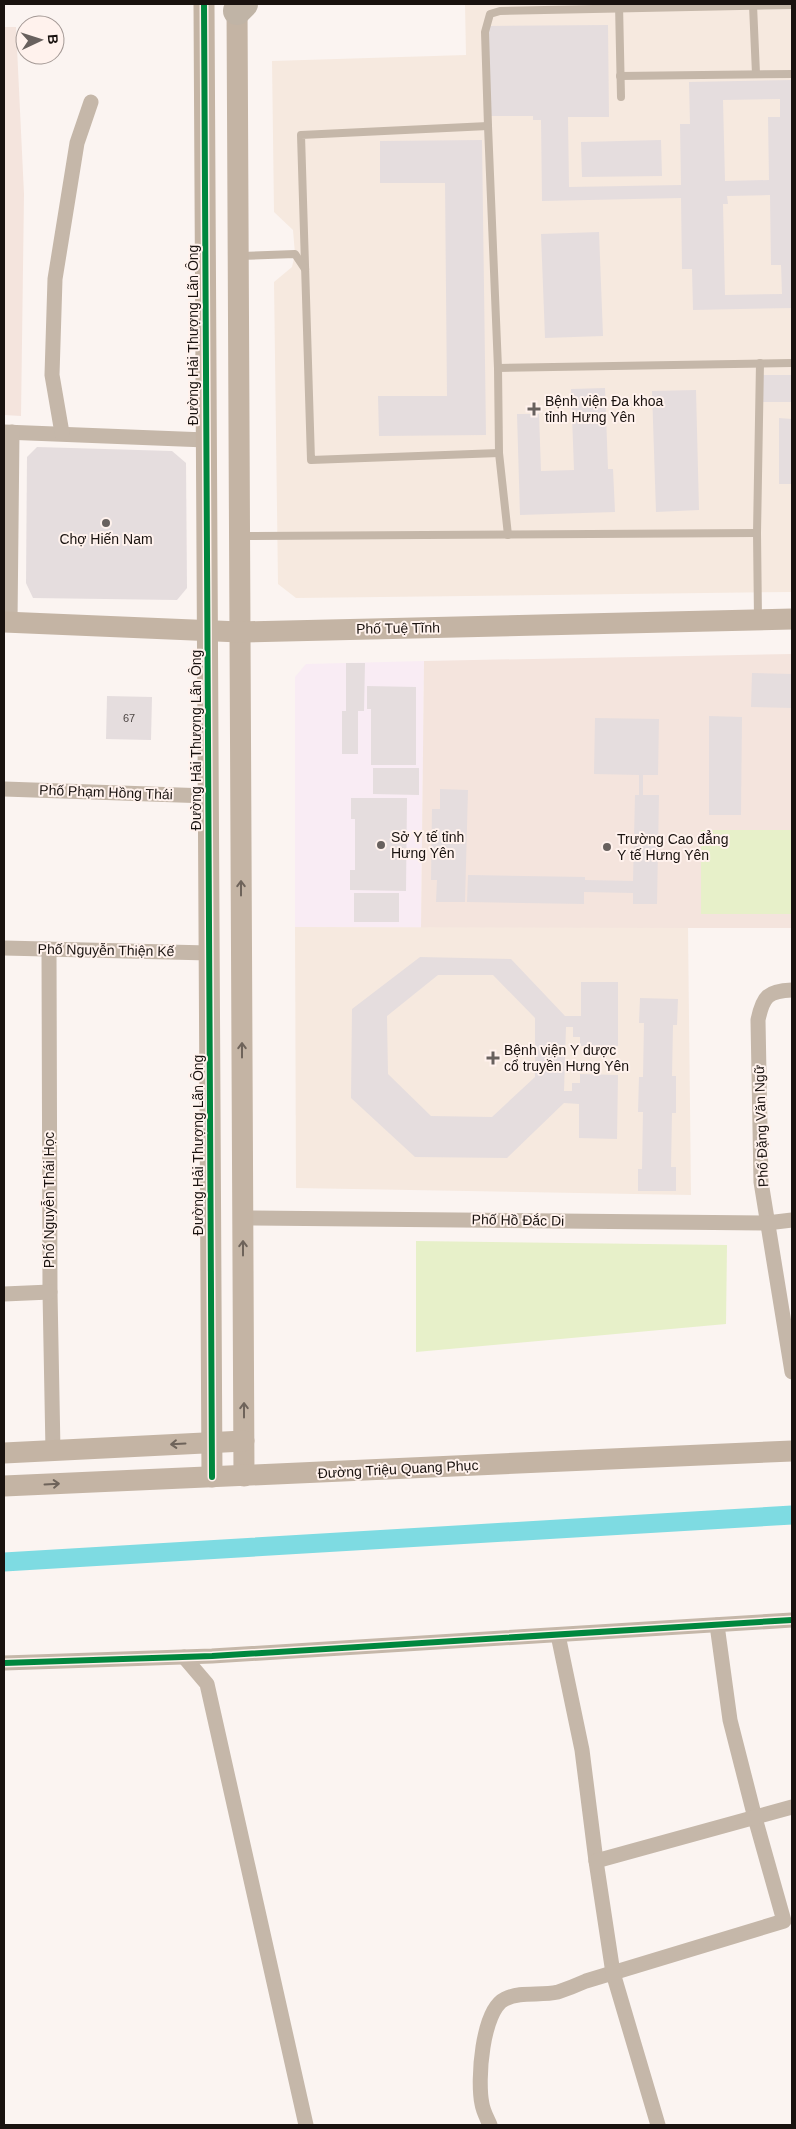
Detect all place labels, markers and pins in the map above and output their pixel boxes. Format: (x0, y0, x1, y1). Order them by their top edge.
place label: Bệnh viện Đa khoa tỉnh Hưng Yên (545, 393, 664, 425)
marker: Bệnh viện Đa khoa tỉnh Hưng Yên (527, 402, 541, 416)
marker: Chợ Hiến Nam (100, 517, 112, 529)
place label: Chợ Hiến Nam (59, 531, 153, 547)
place label: Sở Y tế tỉnh Hưng Yên (391, 829, 464, 861)
place label: Trường Cao đẳng Y tế Hưng Yên (617, 830, 728, 863)
marker: Sở Y tế tỉnh Hưng Yên (375, 839, 387, 851)
marker: Trường Cao đẳng Y tế Hưng Yên (601, 841, 613, 853)
place label: Bệnh viện Y dược cổ truyền Hưng Yên (504, 1042, 629, 1074)
marker: Bệnh viện Y dược cổ truyền Hưng Yên (486, 1051, 500, 1065)

